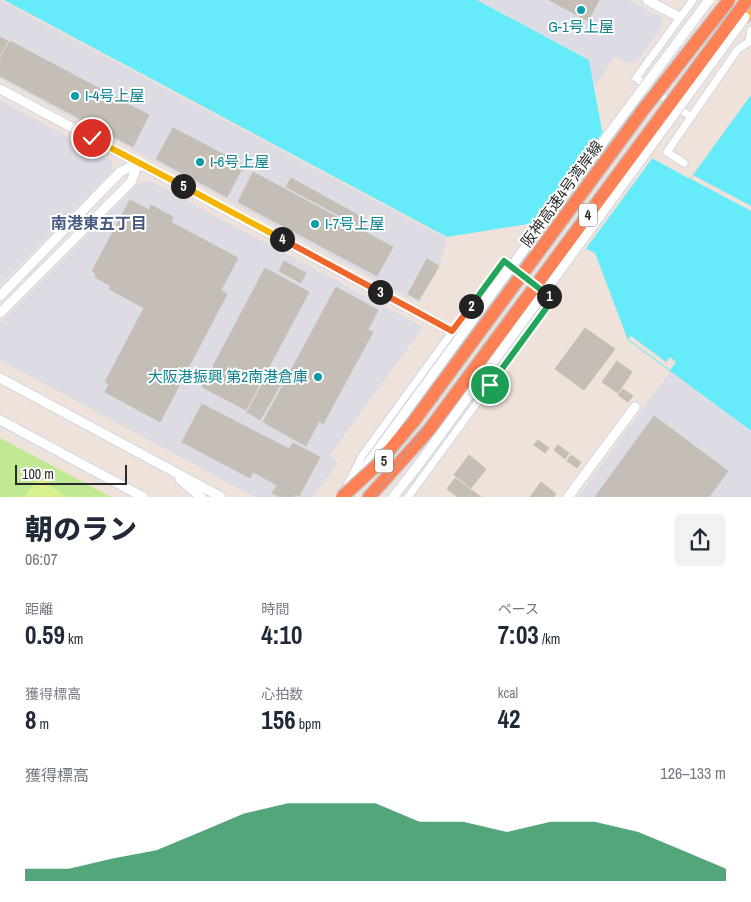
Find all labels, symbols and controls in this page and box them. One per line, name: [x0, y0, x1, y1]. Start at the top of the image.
marker: G-1号上屋: [575, 4, 587, 16]
place label: G-1号上屋: [548, 16, 614, 37]
place label: I-4号上屋: [85, 85, 144, 106]
marker: I-4号上屋: [69, 90, 81, 102]
pin: [71, 117, 113, 159]
icon: check: [78, 124, 106, 152]
street label: 阪神高速4号湾岸線: [517, 137, 607, 251]
place label: I-6号上屋: [210, 151, 269, 172]
marker: I-6号上屋: [194, 156, 206, 168]
pin: 5: [170, 174, 196, 198]
text: 5: [180, 177, 187, 195]
road number: 4: [579, 204, 597, 226]
district label: 南港東五丁目: [51, 212, 147, 234]
place label: I-7号上屋: [325, 213, 384, 234]
marker: I-7号上屋: [309, 218, 321, 230]
pin: 4: [270, 226, 294, 252]
text: 4: [279, 230, 286, 248]
pin: 3: [368, 280, 392, 304]
text: 3: [377, 283, 384, 301]
pin: 1: [536, 284, 562, 308]
text: 1: [546, 287, 553, 305]
pin: 2: [458, 294, 484, 318]
text: 2: [468, 297, 475, 315]
pin: [469, 364, 511, 406]
place label: 大阪港振興 第2南港倉庫: [148, 366, 308, 387]
marker: 大阪港振興 第2南港倉庫: [312, 371, 324, 383]
icon: arrive: [476, 371, 504, 399]
road number: 5: [375, 450, 393, 472]
scale bar: [15, 462, 128, 485]
text: 100 m: [22, 465, 54, 483]
text: 朝のラン: [25, 510, 137, 548]
button: share: [674, 514, 726, 566]
text: 06:07: [25, 548, 58, 570]
text: 距離: [25, 600, 53, 618]
text: 時間: [261, 600, 289, 618]
text: ペース: [498, 600, 539, 618]
text: 0.59: [25, 618, 65, 652]
text: 4:10: [261, 618, 302, 652]
text: 7:03: [498, 618, 539, 652]
text: km: [65, 630, 83, 648]
text: /km: [539, 630, 560, 648]
text: kcal: [498, 684, 518, 702]
text: 獲得標高: [25, 685, 81, 703]
text: 心拍数: [261, 685, 303, 703]
text: 42: [498, 702, 520, 736]
text: 8: [25, 703, 36, 737]
text: 156: [261, 703, 296, 737]
text: m: [36, 715, 49, 733]
text: bpm: [296, 715, 321, 733]
text: 126–133 m: [660, 762, 726, 784]
text: 獲得標高: [25, 764, 89, 786]

